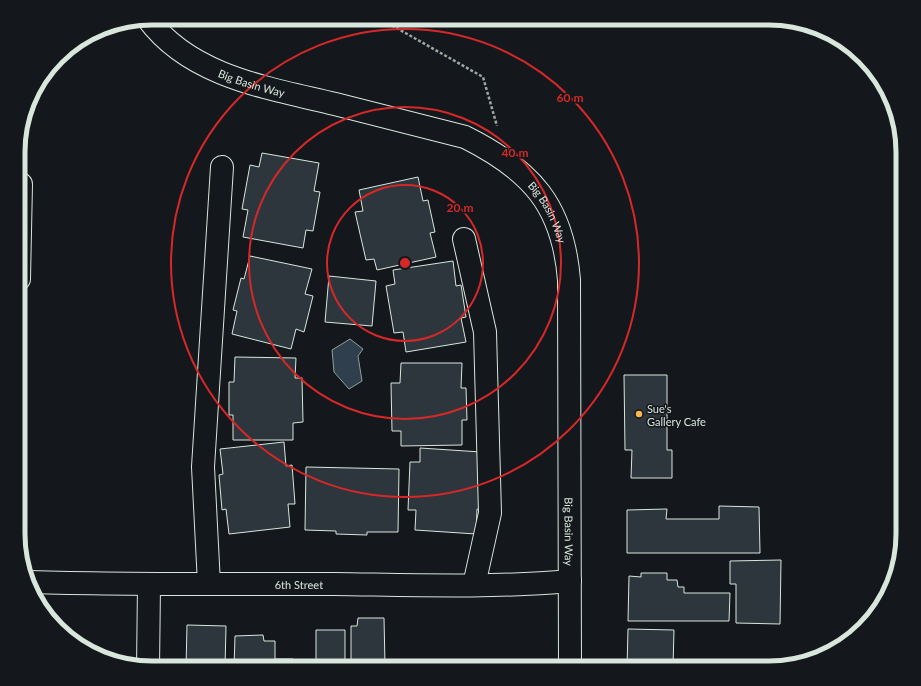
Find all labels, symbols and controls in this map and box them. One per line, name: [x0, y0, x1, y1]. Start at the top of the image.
street label: Big Basin Way: [217, 66, 287, 99]
text: 60 m: [557, 90, 583, 105]
text: 40 m: [502, 145, 528, 160]
street label: Big Basin Way: [526, 178, 569, 244]
text: 20 m: [447, 200, 473, 215]
centre of rings: [398, 256, 412, 270]
place label: Sue's Gallery Cafe: [647, 402, 706, 428]
marker: Sue's Gallery Cafe: [634, 409, 644, 419]
street label: Big Basin Way: [563, 497, 576, 566]
street label: 6th Street: [275, 578, 323, 591]

